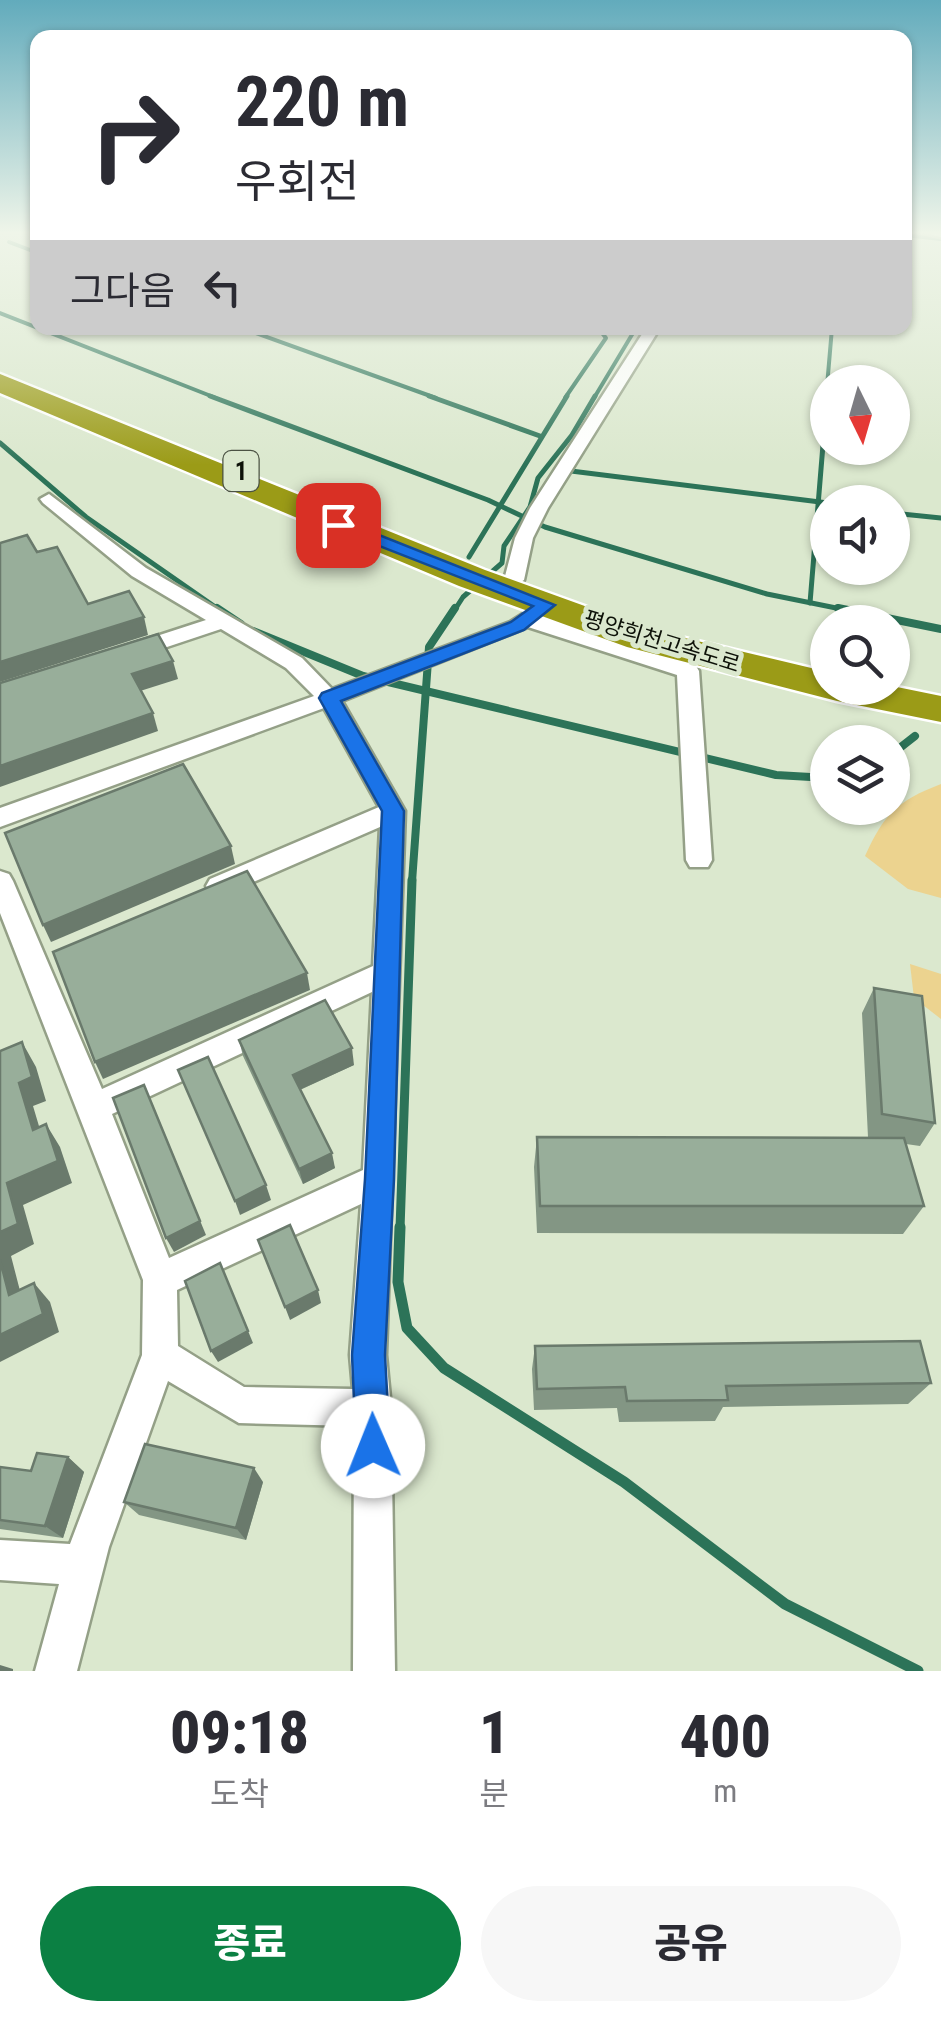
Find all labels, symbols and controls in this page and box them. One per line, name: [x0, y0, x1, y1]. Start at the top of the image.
text: 220 m: [235, 61, 409, 143]
icon: right: [70, 70, 200, 200]
text: 우회전: [235, 155, 359, 208]
icon: left: [195, 260, 250, 315]
text: 그다음: [70, 269, 175, 313]
north arrow: [810, 365, 910, 465]
map controls: [810, 365, 910, 825]
road number: 1: [224, 451, 258, 491]
pin: [296, 483, 381, 568]
button: sound: [810, 485, 910, 585]
icon: arrive: [311, 498, 366, 553]
button: search: [810, 605, 910, 705]
street label: 평양희천고속도로: [581, 606, 743, 677]
button: layers: [810, 725, 910, 825]
position arrow: [321, 1394, 425, 1498]
text: 09:18: [170, 1697, 309, 1768]
text: 1: [479, 1697, 509, 1768]
text: 400: [679, 1701, 771, 1772]
text: m: [713, 1772, 737, 1810]
text: 도착: [210, 1775, 269, 1813]
text: 분: [479, 1775, 509, 1813]
button: 종료: [40, 1886, 461, 2001]
button: 공유: [481, 1886, 901, 2001]

